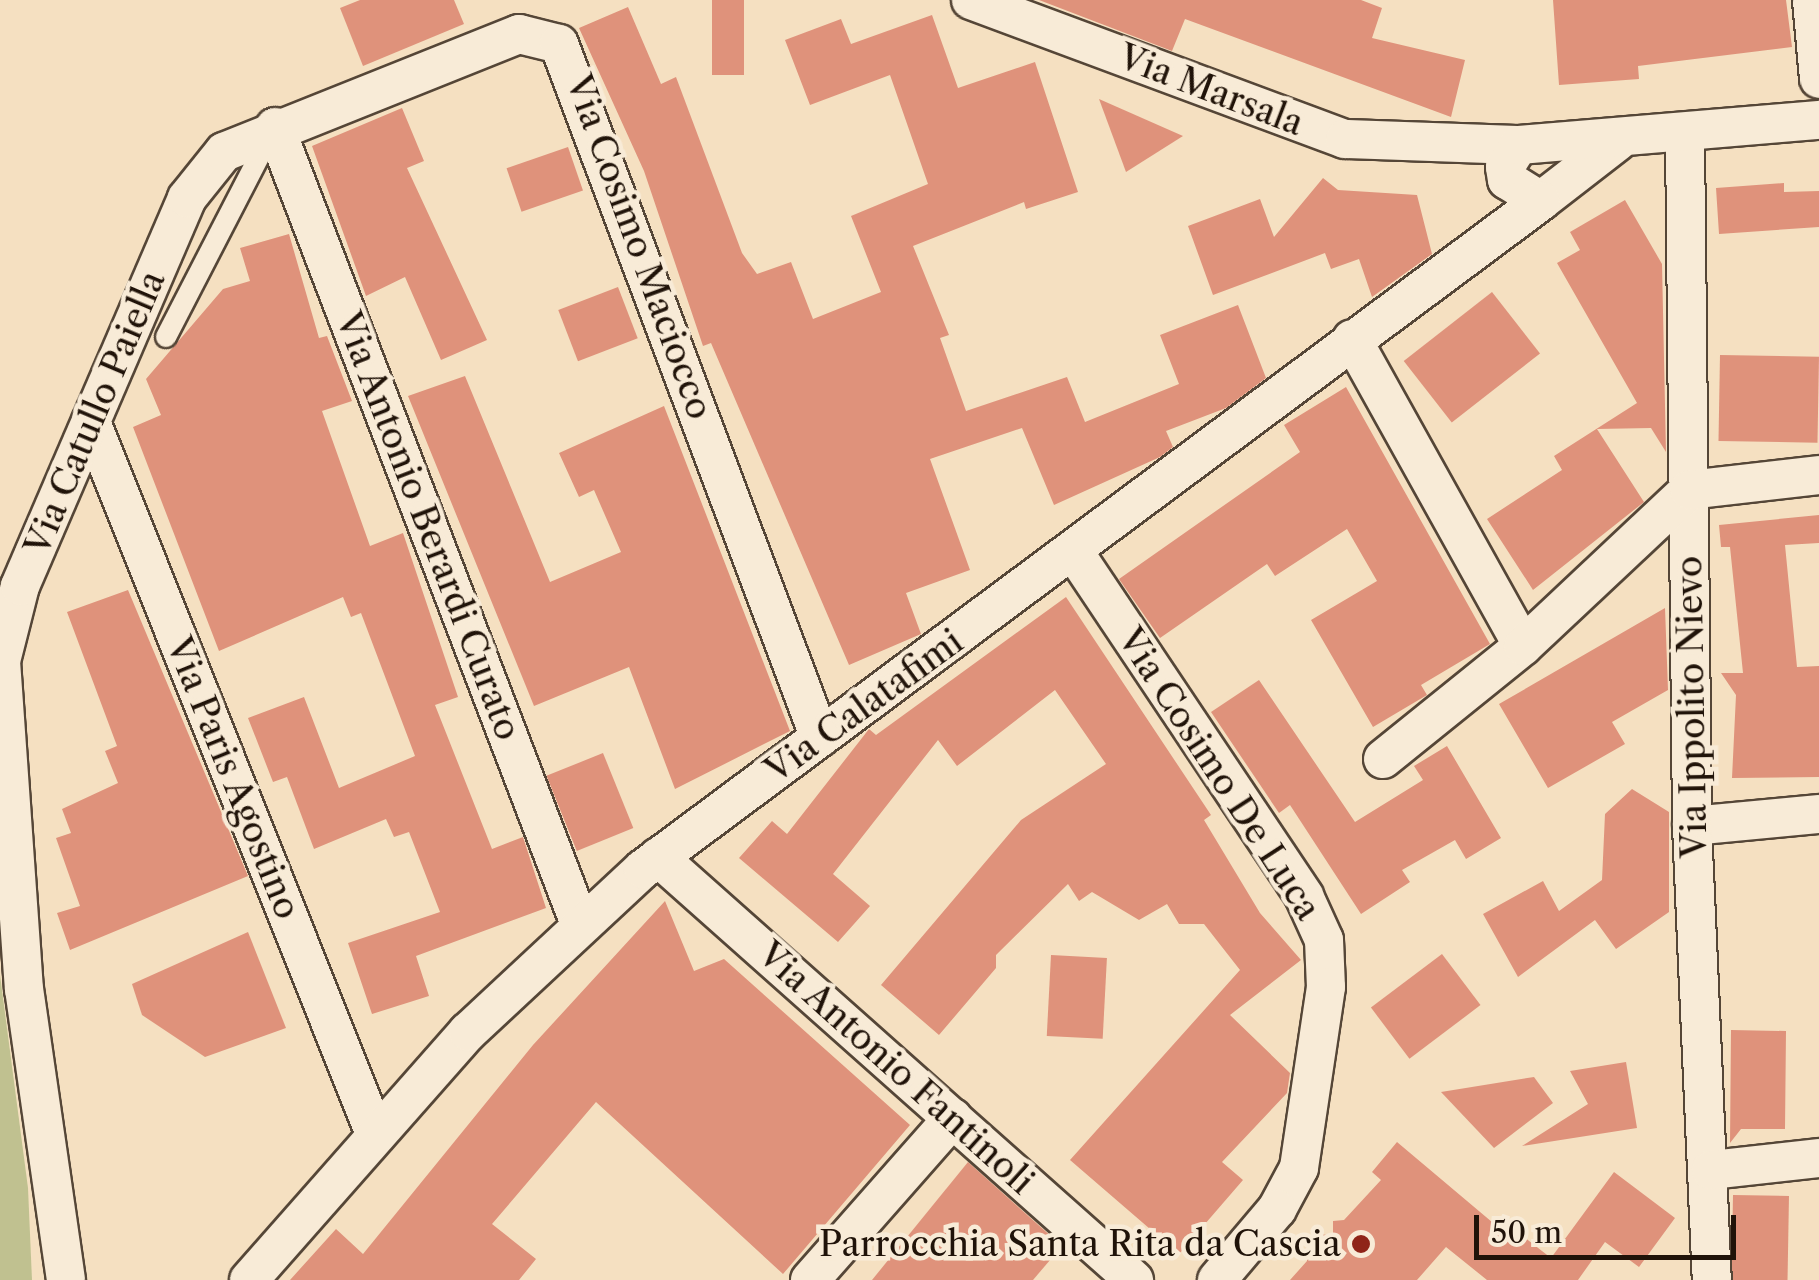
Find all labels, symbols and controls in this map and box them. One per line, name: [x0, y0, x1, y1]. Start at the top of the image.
street label: Via Marsala: [1113, 36, 1309, 144]
street label: Via Cosimo Maciocco: [557, 69, 721, 425]
street label: Via Catullo Paiella: [16, 264, 174, 562]
street label: Via Antonio Berardi Curato: [327, 305, 529, 747]
street label: Via Ippolito Nievo: [1668, 555, 1716, 859]
street label: Via Calatafimi: [757, 620, 971, 792]
street label: Via Cosimo De Luca: [1109, 620, 1329, 928]
street label: Via Paris Agostino: [157, 630, 309, 926]
street label: Via Antonio Fantinoli: [749, 933, 1043, 1203]
scale bar: [1479, 1195, 1742, 1257]
text: 50 m: [1491, 1214, 1562, 1251]
place label: Parrocchia Santa Rita da Cascia: [817, 1223, 1341, 1265]
marker: Parrocchia Santa Rita da Cascia: [1350, 1233, 1372, 1255]

